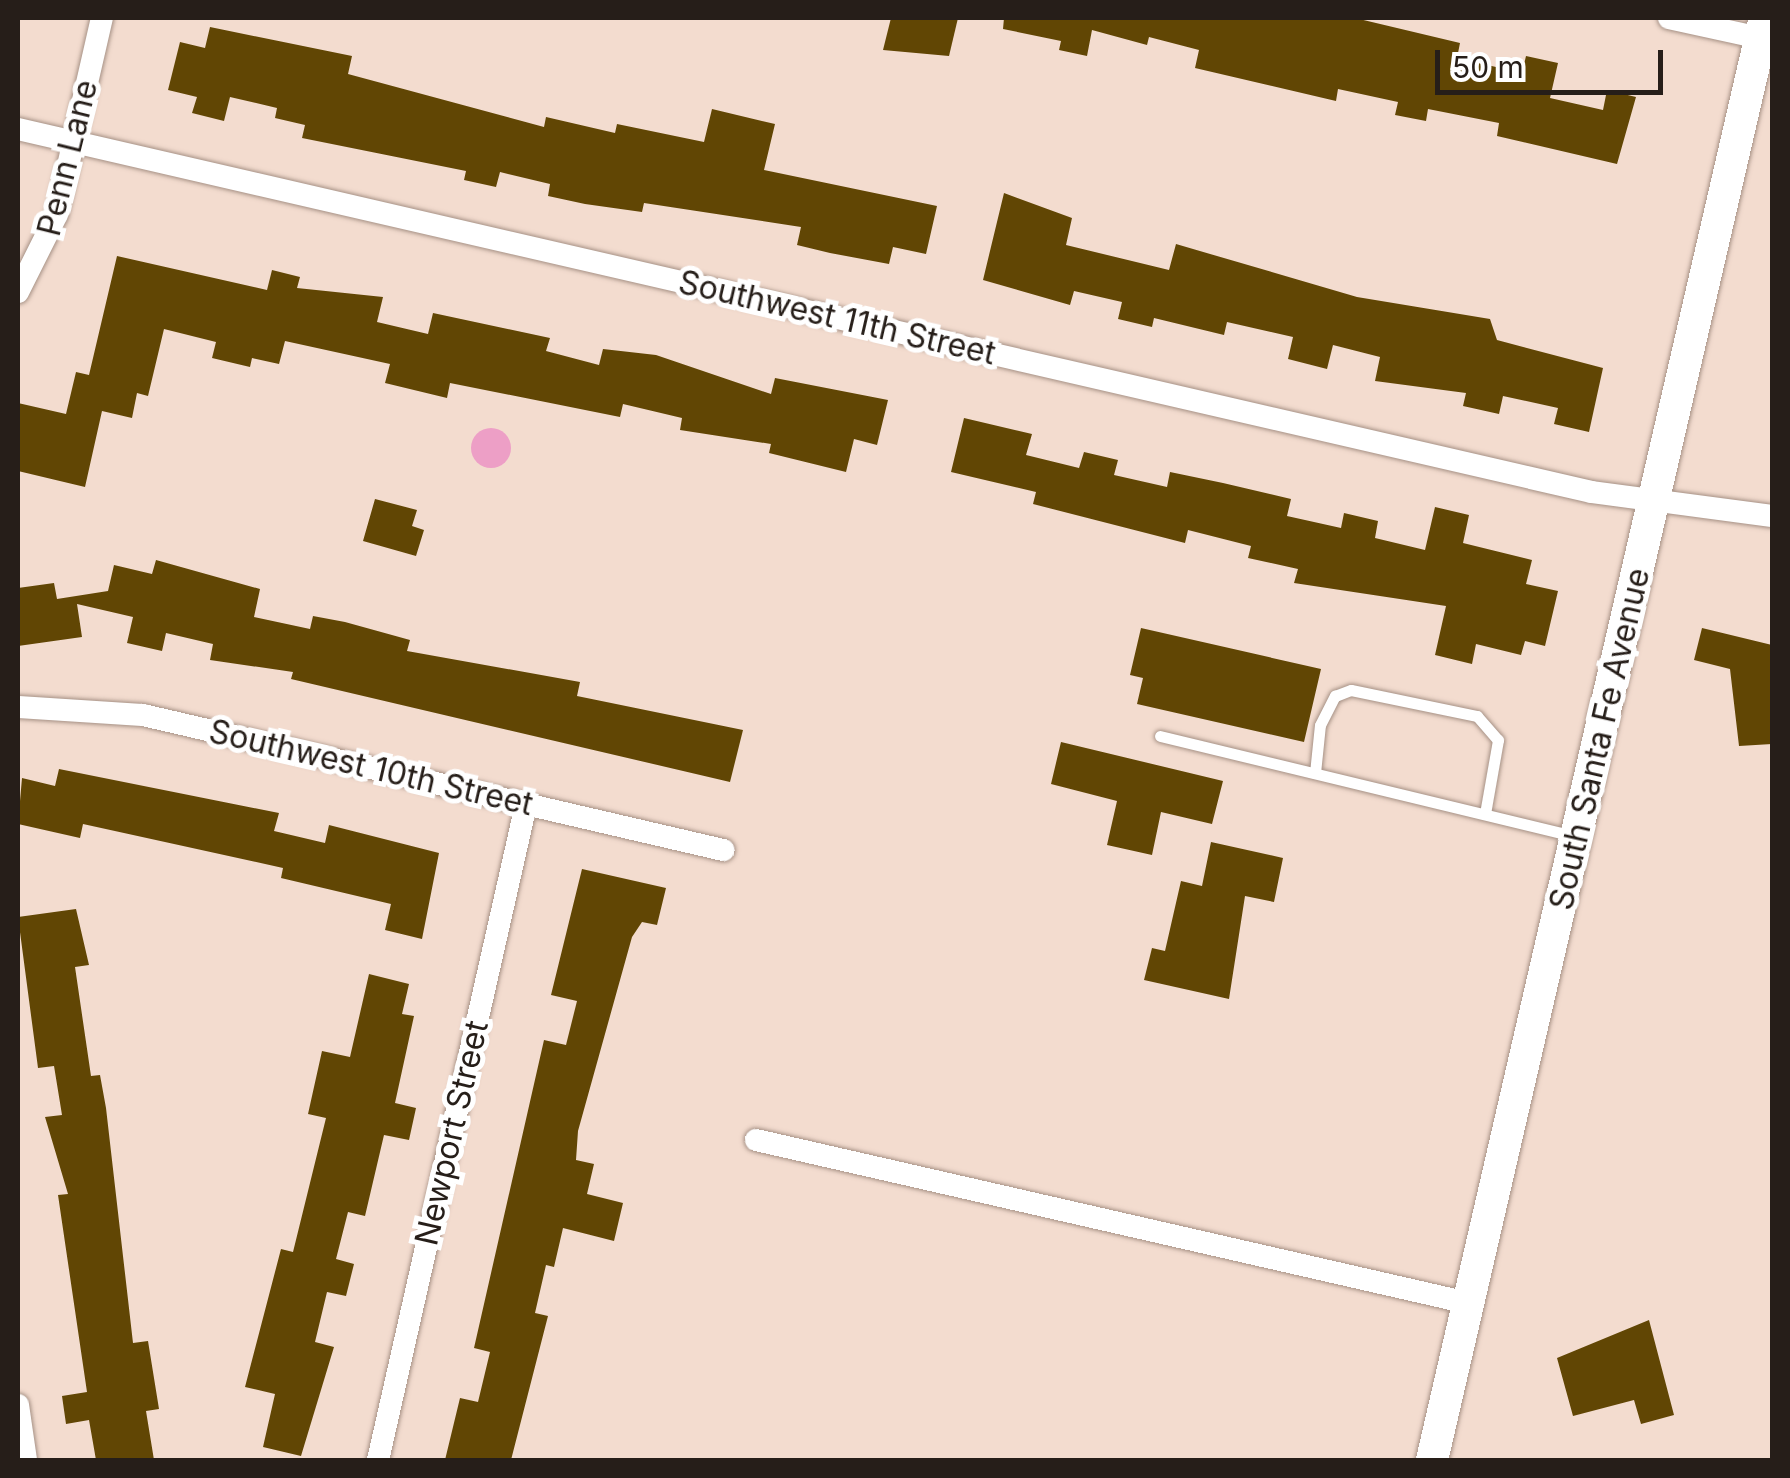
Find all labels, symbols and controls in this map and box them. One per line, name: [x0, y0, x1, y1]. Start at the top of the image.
scale bar: [1440, 30, 1668, 92]
text: 50 m: [1452, 49, 1524, 85]
street label: Penn Lane: [30, 76, 106, 240]
street label: Southwest 11th Street: [675, 263, 999, 373]
street label: South Santa Fe Avenue: [1542, 564, 1658, 914]
street label: Southwest 10th Street: [205, 712, 537, 824]
street label: Newport Street: [407, 1017, 497, 1249]

